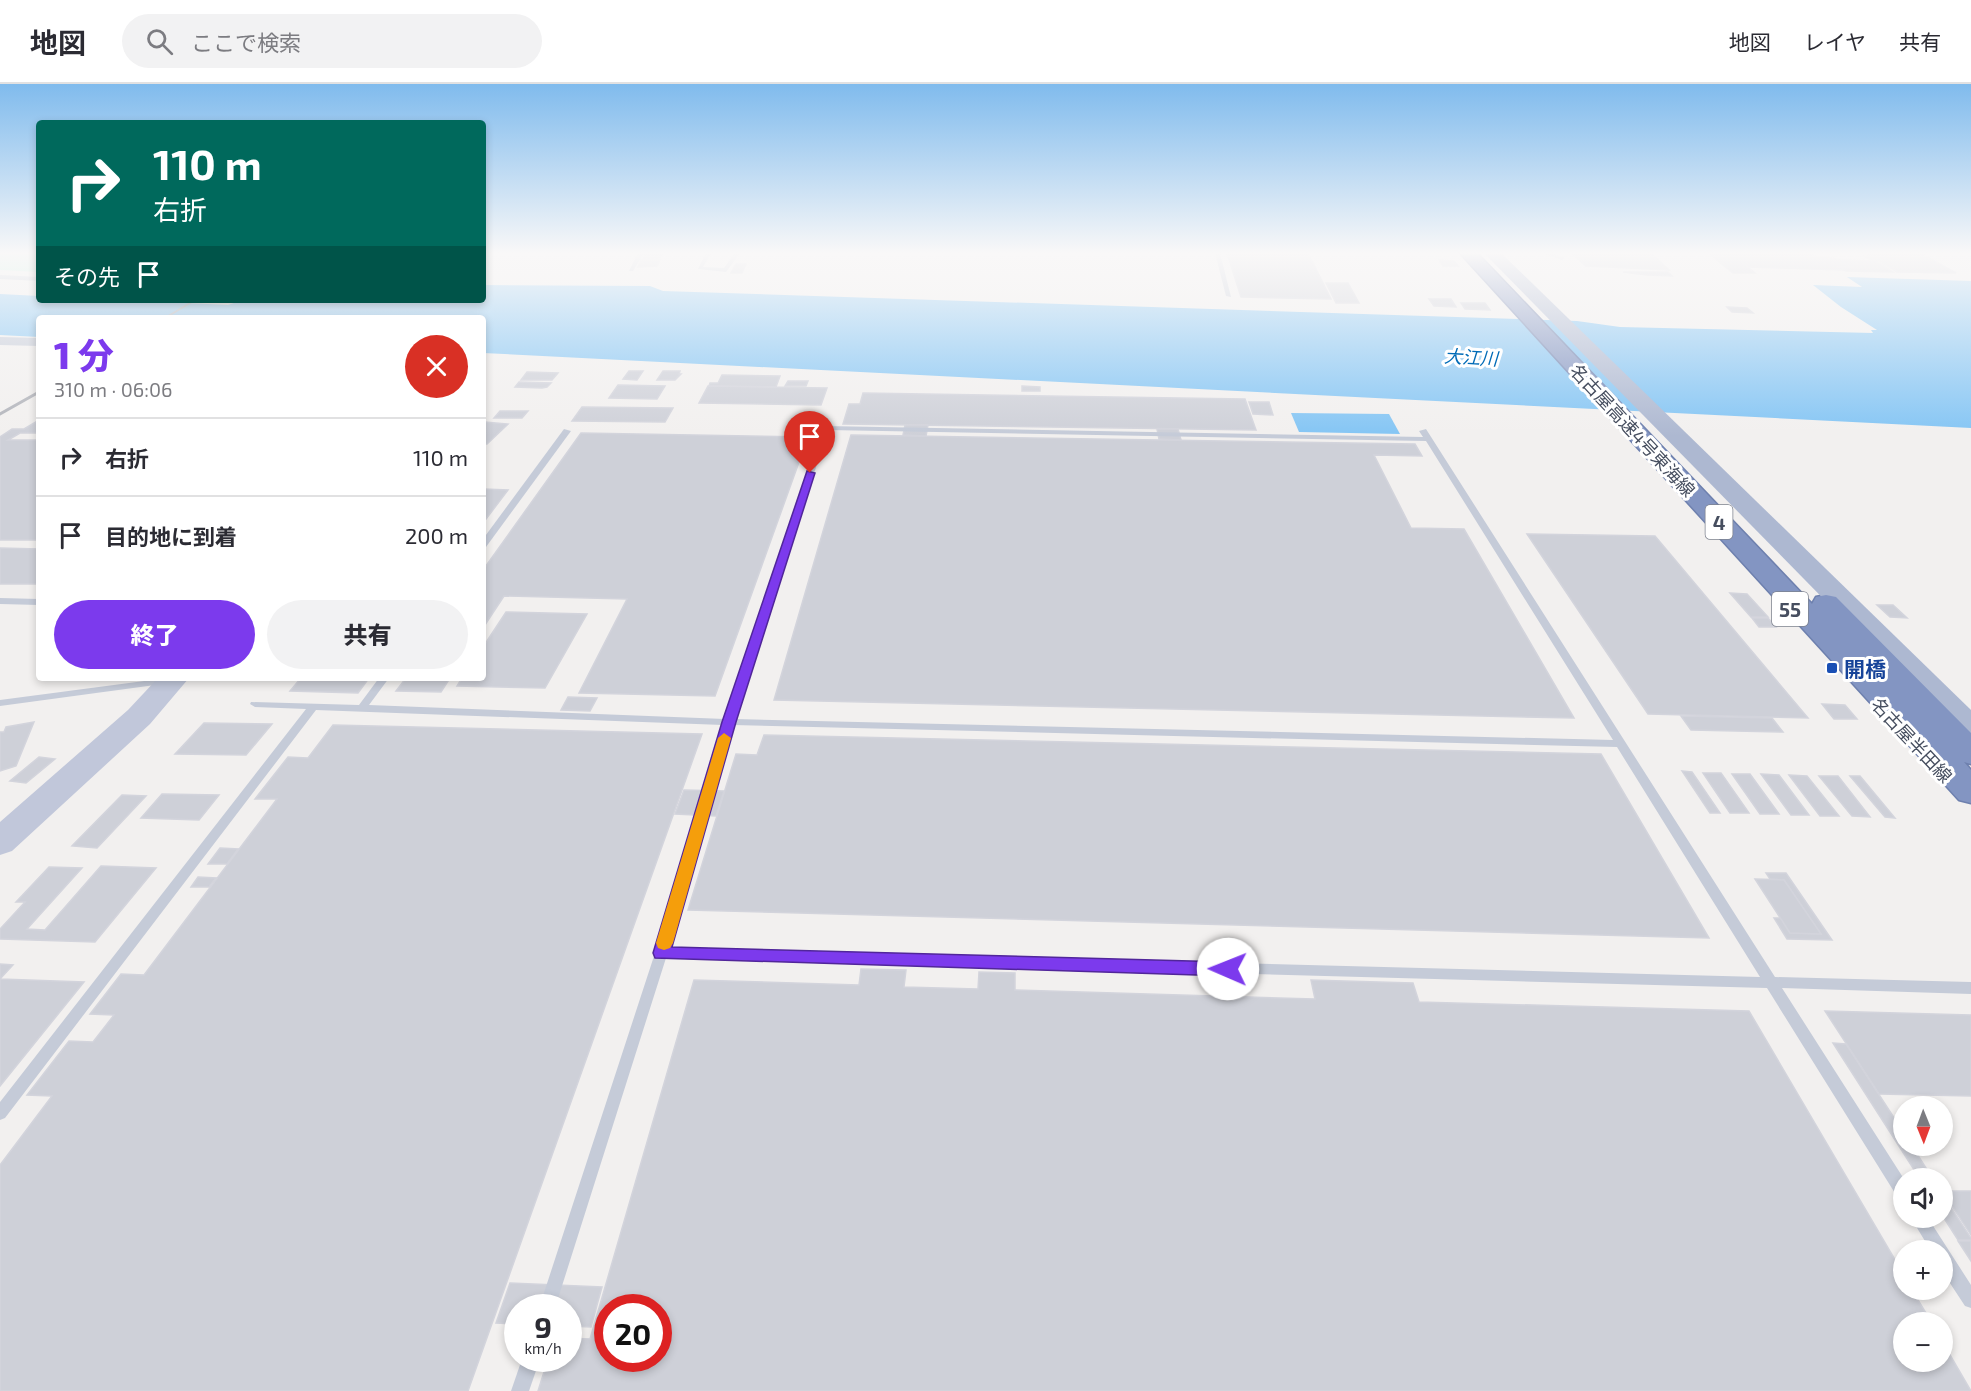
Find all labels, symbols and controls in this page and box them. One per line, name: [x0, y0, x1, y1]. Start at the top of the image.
search box: [122, 14, 542, 68]
text: 地図: [30, 25, 86, 59]
icon: search: [143, 25, 176, 58]
text: ここで検索: [191, 29, 301, 55]
text: 地図: [1729, 29, 1771, 54]
text: レイヤ: [1804, 29, 1866, 54]
text: 共有: [1899, 29, 1941, 54]
text: 110 m: [153, 138, 262, 188]
icon: right: [54, 144, 132, 222]
text: 右折: [153, 193, 207, 225]
icon: arrive: [132, 258, 165, 291]
text: その先: [54, 263, 120, 289]
text: 1 分: [54, 333, 114, 376]
button: close: [405, 335, 468, 398]
water label: 大江川: [1443, 345, 1501, 370]
street label: 名古屋高速4号東海線: [1566, 359, 1700, 501]
text: 310 m · 06:06: [54, 377, 172, 401]
pin: [784, 411, 835, 473]
icon: arrive: [793, 420, 826, 453]
icon: right: [54, 441, 87, 474]
text: 110 m: [413, 444, 468, 470]
text: 右折: [105, 445, 149, 471]
road number: 4: [1706, 505, 1732, 539]
icon: arrive: [54, 519, 87, 552]
text: 200 m: [405, 522, 468, 548]
text: 目的地に到着: [105, 523, 237, 549]
road number: 55: [1772, 592, 1808, 626]
button: 終了: [54, 600, 255, 669]
button: 共有: [267, 600, 468, 669]
place label: 開橋: [1844, 656, 1886, 681]
marker: 開橋: [1825, 661, 1839, 675]
street label: 名古屋半田線: [1867, 693, 1957, 787]
position arrow: [1196, 937, 1260, 1001]
north arrow: [1893, 1096, 1953, 1156]
map controls: [1893, 1096, 1953, 1372]
button: sound: [1893, 1168, 1953, 1228]
button: +: [1893, 1240, 1953, 1300]
speed limit sign: 20: [594, 1294, 672, 1372]
text: 9: [534, 1308, 552, 1344]
button: −: [1893, 1312, 1953, 1372]
text: km/h: [524, 1339, 562, 1357]

